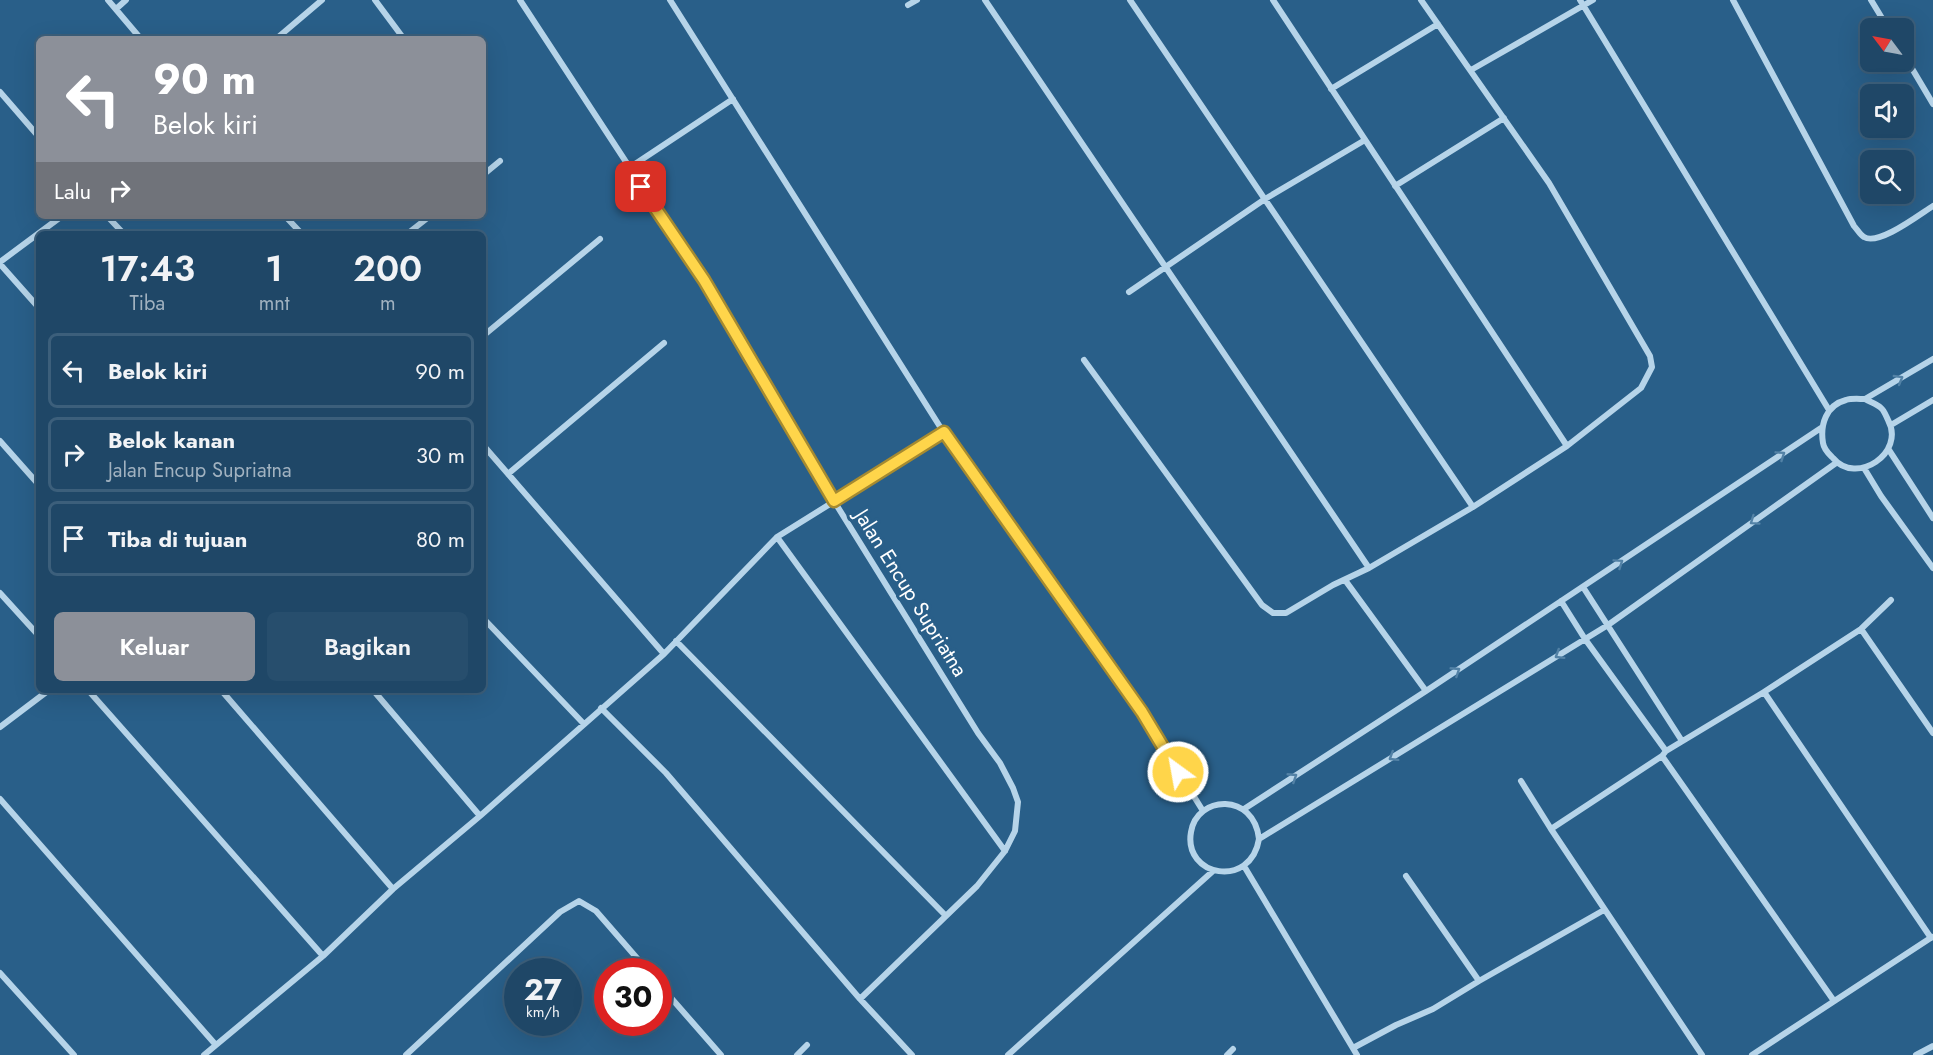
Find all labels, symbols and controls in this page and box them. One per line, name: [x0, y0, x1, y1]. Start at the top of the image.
north arrow: [1860, 18, 1914, 72]
map controls: [1860, 18, 1914, 204]
text: 90 m: [153, 49, 256, 110]
icon: left: [54, 60, 132, 138]
button: sound: [1860, 84, 1914, 138]
text: Belok kiri: [153, 105, 258, 144]
button: search: [1860, 150, 1914, 204]
pin: [615, 161, 666, 212]
icon: arrive: [624, 170, 657, 203]
icon: right: [103, 174, 136, 207]
text: Lalu: [54, 175, 91, 207]
text: 17:43: [100, 242, 195, 294]
text: 1: [265, 242, 283, 294]
text: 200: [353, 242, 422, 294]
text: Tiba: [130, 289, 165, 318]
text: mnt: [259, 289, 290, 318]
text: m: [380, 289, 396, 318]
icon: left: [57, 354, 90, 387]
text: Belok kiri: [108, 355, 207, 387]
text: 90 m: [415, 355, 465, 387]
one-way arrow: [1893, 375, 1903, 386]
text: Belok kanan: [108, 424, 235, 456]
icon: right: [57, 438, 90, 471]
text: 30 m: [416, 439, 465, 471]
one-way arrow: [1774, 451, 1785, 462]
text: Jalan Encup Supriatna: [108, 456, 292, 485]
street label: Jalan Encup Supriatna: [846, 501, 975, 683]
one-way arrow: [1750, 514, 1761, 525]
icon: arrive: [57, 522, 90, 555]
text: Tiba di tujuan: [108, 523, 247, 555]
text: 80 m: [416, 523, 465, 555]
one-way arrow: [1612, 559, 1623, 570]
button: Keluar: [54, 612, 255, 681]
button: Bagikan: [267, 612, 468, 681]
one-way arrow: [1555, 647, 1565, 659]
one-way arrow: [1450, 667, 1461, 678]
position arrow: [1146, 740, 1210, 804]
one-way arrow: [1389, 749, 1399, 761]
one-way arrow: [1286, 773, 1297, 784]
speed limit sign: 30: [594, 958, 672, 1036]
text: 27: [524, 968, 562, 1011]
text: km/h: [526, 1001, 560, 1023]

